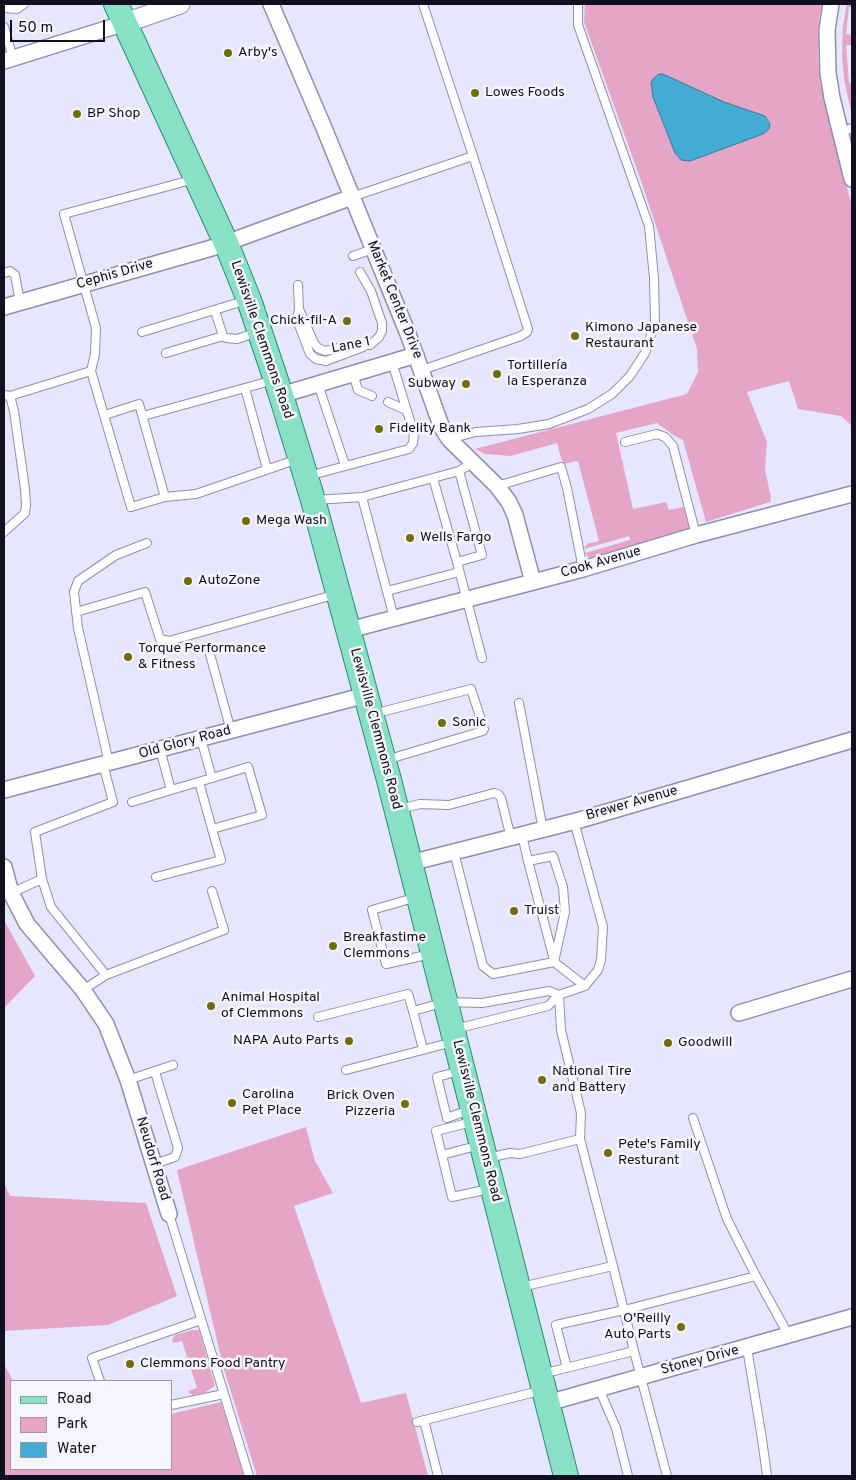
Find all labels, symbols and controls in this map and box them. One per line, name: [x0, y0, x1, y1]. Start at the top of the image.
scale bar: [12, 10, 108, 42]
text: 50 m: [18, 19, 53, 38]
place label: Arby's: [238, 45, 278, 61]
marker: Arby's: [222, 47, 234, 59]
place label: Lowes Foods: [485, 85, 565, 101]
marker: Lowes Foods: [469, 87, 481, 99]
place label: BP Shop: [87, 106, 140, 122]
marker: BP Shop: [71, 108, 83, 120]
street label: Market Center Drive: [363, 238, 425, 362]
street label: Cephis Drive: [75, 256, 155, 294]
street label: Lewisville Clemmons Road: [226, 259, 296, 421]
place label: Chick-fil-A: [270, 313, 337, 329]
marker: Chick-fil-A: [341, 315, 353, 327]
place label: Kimono Japanese Restaurant: [585, 320, 697, 352]
marker: Kimono Japanese Restaurant: [569, 330, 581, 342]
street label: Lane 1: [330, 334, 372, 358]
place label: Tortillería la Esperanza: [507, 358, 587, 391]
marker: Tortillería la Esperanza: [491, 368, 503, 380]
place label: Subway: [407, 376, 456, 392]
marker: Subway: [460, 378, 472, 390]
place label: Fidelity Bank: [389, 421, 471, 437]
marker: Fidelity Bank: [373, 423, 385, 435]
place label: Mega Wash: [256, 513, 327, 529]
marker: Mega Wash: [240, 515, 252, 527]
place label: Wells Fargo: [420, 530, 491, 546]
marker: Wells Fargo: [404, 532, 416, 544]
street label: Cook Avenue: [559, 544, 643, 582]
place label: AutoZone: [198, 573, 260, 589]
marker: AutoZone: [182, 575, 194, 587]
place label: Torque Performance & Fitness: [138, 641, 266, 674]
street label: Lewisville Clemmons Road: [345, 646, 405, 812]
marker: Torque Performance & Fitness: [122, 651, 134, 663]
place label: Sonic: [452, 715, 486, 731]
marker: Sonic: [436, 717, 448, 729]
street label: Old Glory Road: [137, 723, 233, 763]
street label: Brewer Avenue: [584, 783, 680, 825]
place label: Truist: [524, 903, 559, 919]
marker: Truist: [508, 905, 520, 917]
place label: Breakfastime Clemmons: [343, 930, 426, 962]
marker: Breakfastime Clemmons: [327, 940, 339, 952]
place label: Animal Hospital of Clemmons: [221, 990, 320, 1022]
marker: Animal Hospital of Clemmons: [205, 1000, 217, 1012]
place label: NAPA Auto Parts: [233, 1033, 339, 1049]
marker: NAPA Auto Parts: [343, 1035, 355, 1047]
place label: Goodwill: [678, 1035, 732, 1051]
marker: Goodwill: [662, 1037, 674, 1049]
street label: Lewisville Clemmons Road: [448, 1038, 504, 1204]
place label: National Tire and Battery: [552, 1064, 632, 1096]
marker: National Tire and Battery: [536, 1074, 548, 1086]
place label: Carolina Pet Place: [242, 1087, 302, 1120]
place label: Brick Oven Pizzeria: [326, 1088, 395, 1120]
marker: Carolina Pet Place: [226, 1097, 238, 1109]
marker: Brick Oven Pizzeria: [399, 1098, 411, 1110]
street label: Neudorf Road: [131, 1115, 173, 1203]
place label: Pete's Family Resturant: [618, 1137, 701, 1170]
marker: Pete's Family Resturant: [602, 1147, 614, 1159]
place label: O'Reilly Auto Parts: [604, 1311, 671, 1344]
marker: O'Reilly Auto Parts: [675, 1321, 687, 1333]
street label: Stoney Drive: [659, 1342, 741, 1380]
place label: Clemmons Food Pantry: [140, 1356, 285, 1372]
marker: Clemmons Food Pantry: [124, 1358, 136, 1370]
legend: [10, 1380, 172, 1470]
text: Road: [57, 1390, 92, 1409]
text: Park: [57, 1415, 88, 1434]
text: Water: [57, 1440, 96, 1459]

